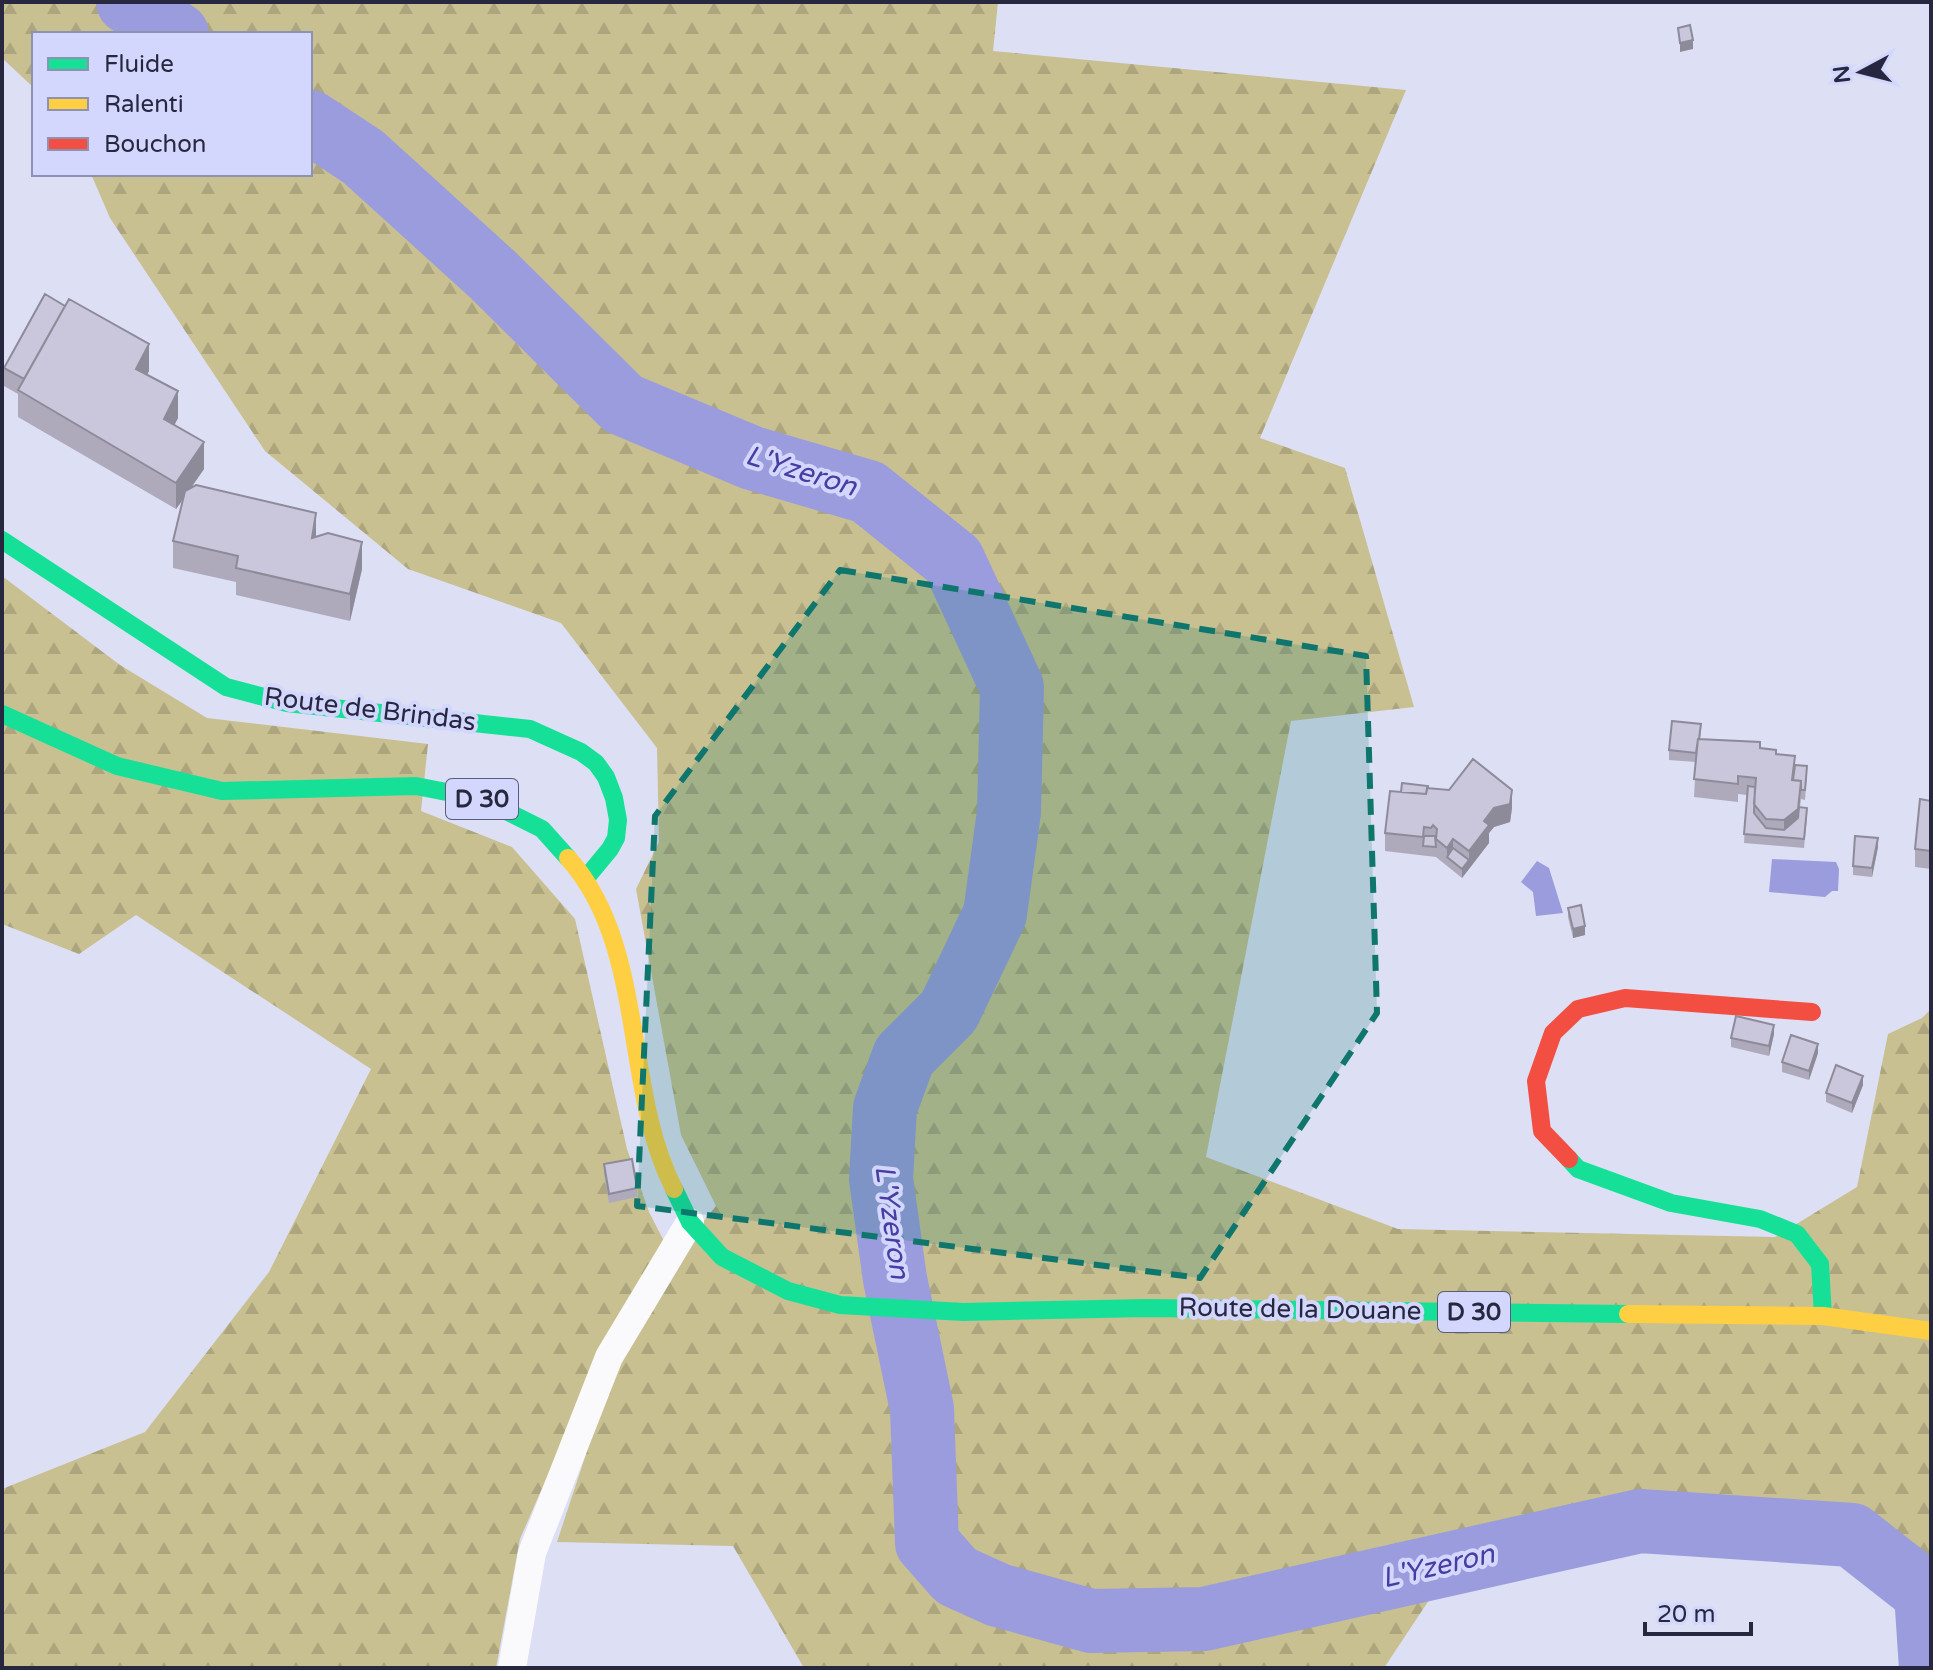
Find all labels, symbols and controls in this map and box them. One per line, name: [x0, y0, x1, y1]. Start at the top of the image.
legend: [32, 32, 312, 176]
north arrow: [1821, 32, 1901, 112]
text: Fluide: [104, 50, 174, 79]
text: N: [1828, 64, 1856, 85]
text: Ralenti: [104, 90, 184, 119]
text: Bouchon: [104, 130, 206, 159]
water label: L'Yzeron: [741, 438, 862, 504]
street label: Route de Brindas: [262, 681, 478, 737]
road number: D 30: [446, 779, 518, 819]
water label: L'Yzeron: [867, 1163, 917, 1282]
street label: Route de la Douane: [1178, 1291, 1422, 1327]
road number: D 30: [1438, 1292, 1510, 1332]
water label: L'Yzeron: [1378, 1536, 1498, 1595]
scale bar: [1645, 1586, 1751, 1636]
text: 20 m: [1657, 1600, 1715, 1629]

